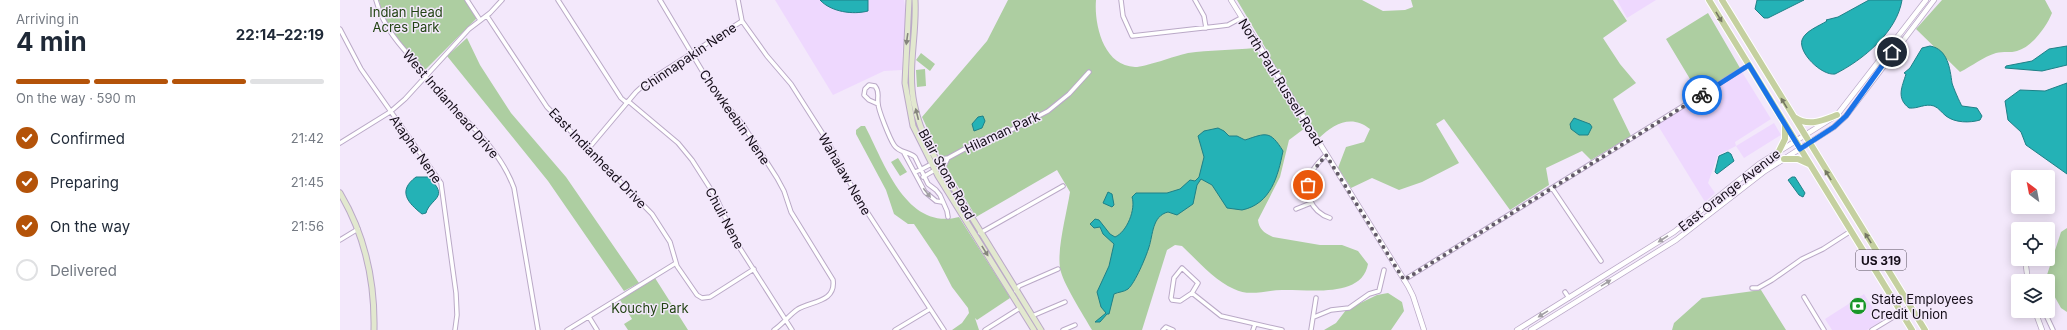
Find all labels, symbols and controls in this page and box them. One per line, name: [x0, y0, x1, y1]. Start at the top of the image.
park label: Indian Head Acres Park: [369, 4, 443, 35]
text: Arriving in: [16, 11, 79, 27]
one-way arrow: [1716, 11, 1723, 23]
street label: North Paul Russell Road: [1235, 15, 1327, 149]
street label: Chinnapakin Nene: [637, 19, 739, 95]
text: 22:14–22:19: [236, 25, 324, 44]
text: 4 min: [16, 26, 87, 57]
one-way arrow: [904, 33, 910, 45]
pin: [1875, 35, 1909, 69]
icon: home: [1881, 41, 1903, 63]
street label: West Indianhead Drive: [400, 47, 502, 161]
street label: Chowkeebin Nene: [696, 66, 774, 168]
courier: [1682, 75, 1722, 115]
icon: bike: [1691, 84, 1713, 106]
text: On the way · 590 m: [16, 90, 136, 106]
one-way arrow: [1781, 97, 1788, 109]
street label: East Indianhead Drive: [546, 104, 650, 212]
one-way arrow: [913, 108, 919, 121]
street label: Hilaman Park: [962, 108, 1042, 156]
street label: Atapha Nene: [387, 112, 445, 186]
street label: Blair Stone Road: [915, 126, 979, 222]
icon: check: [16, 127, 38, 149]
text: Confirmed: [50, 129, 125, 148]
text: 21:42: [291, 130, 324, 146]
street label: Wahalaw Nene: [815, 130, 875, 218]
street label: East Orange Avenue: [1675, 145, 1783, 235]
pin: [1291, 168, 1325, 202]
one-way arrow: [1825, 169, 1832, 180]
north arrow: [2011, 170, 2055, 214]
map controls: [2011, 170, 2055, 318]
icon: check: [16, 171, 38, 193]
text: Preparing: [50, 173, 119, 192]
text: 21:45: [291, 174, 324, 190]
icon: bag: [1297, 174, 1319, 196]
street label: Chuli Nene: [702, 184, 748, 252]
one-way arrow: [923, 188, 931, 198]
icon: check: [16, 215, 38, 237]
text: On the way: [50, 217, 130, 236]
text: 21:56: [291, 218, 324, 234]
button: locate: [2011, 222, 2055, 266]
one-way arrow: [1864, 232, 1871, 244]
one-way arrow: [1657, 236, 1669, 243]
one-way arrow: [981, 246, 989, 256]
road number: US 319: [1856, 250, 1906, 270]
text: Delivered: [50, 261, 117, 280]
button: layers: [2011, 274, 2055, 318]
one-way arrow: [1600, 280, 1612, 287]
place label: State Employees Credit Union: [1871, 291, 1973, 322]
bank icon: State Employees Credit Union: [1848, 296, 1868, 316]
park label: Kouchy Park: [611, 300, 689, 316]
one-way arrow: [1538, 310, 1548, 318]

